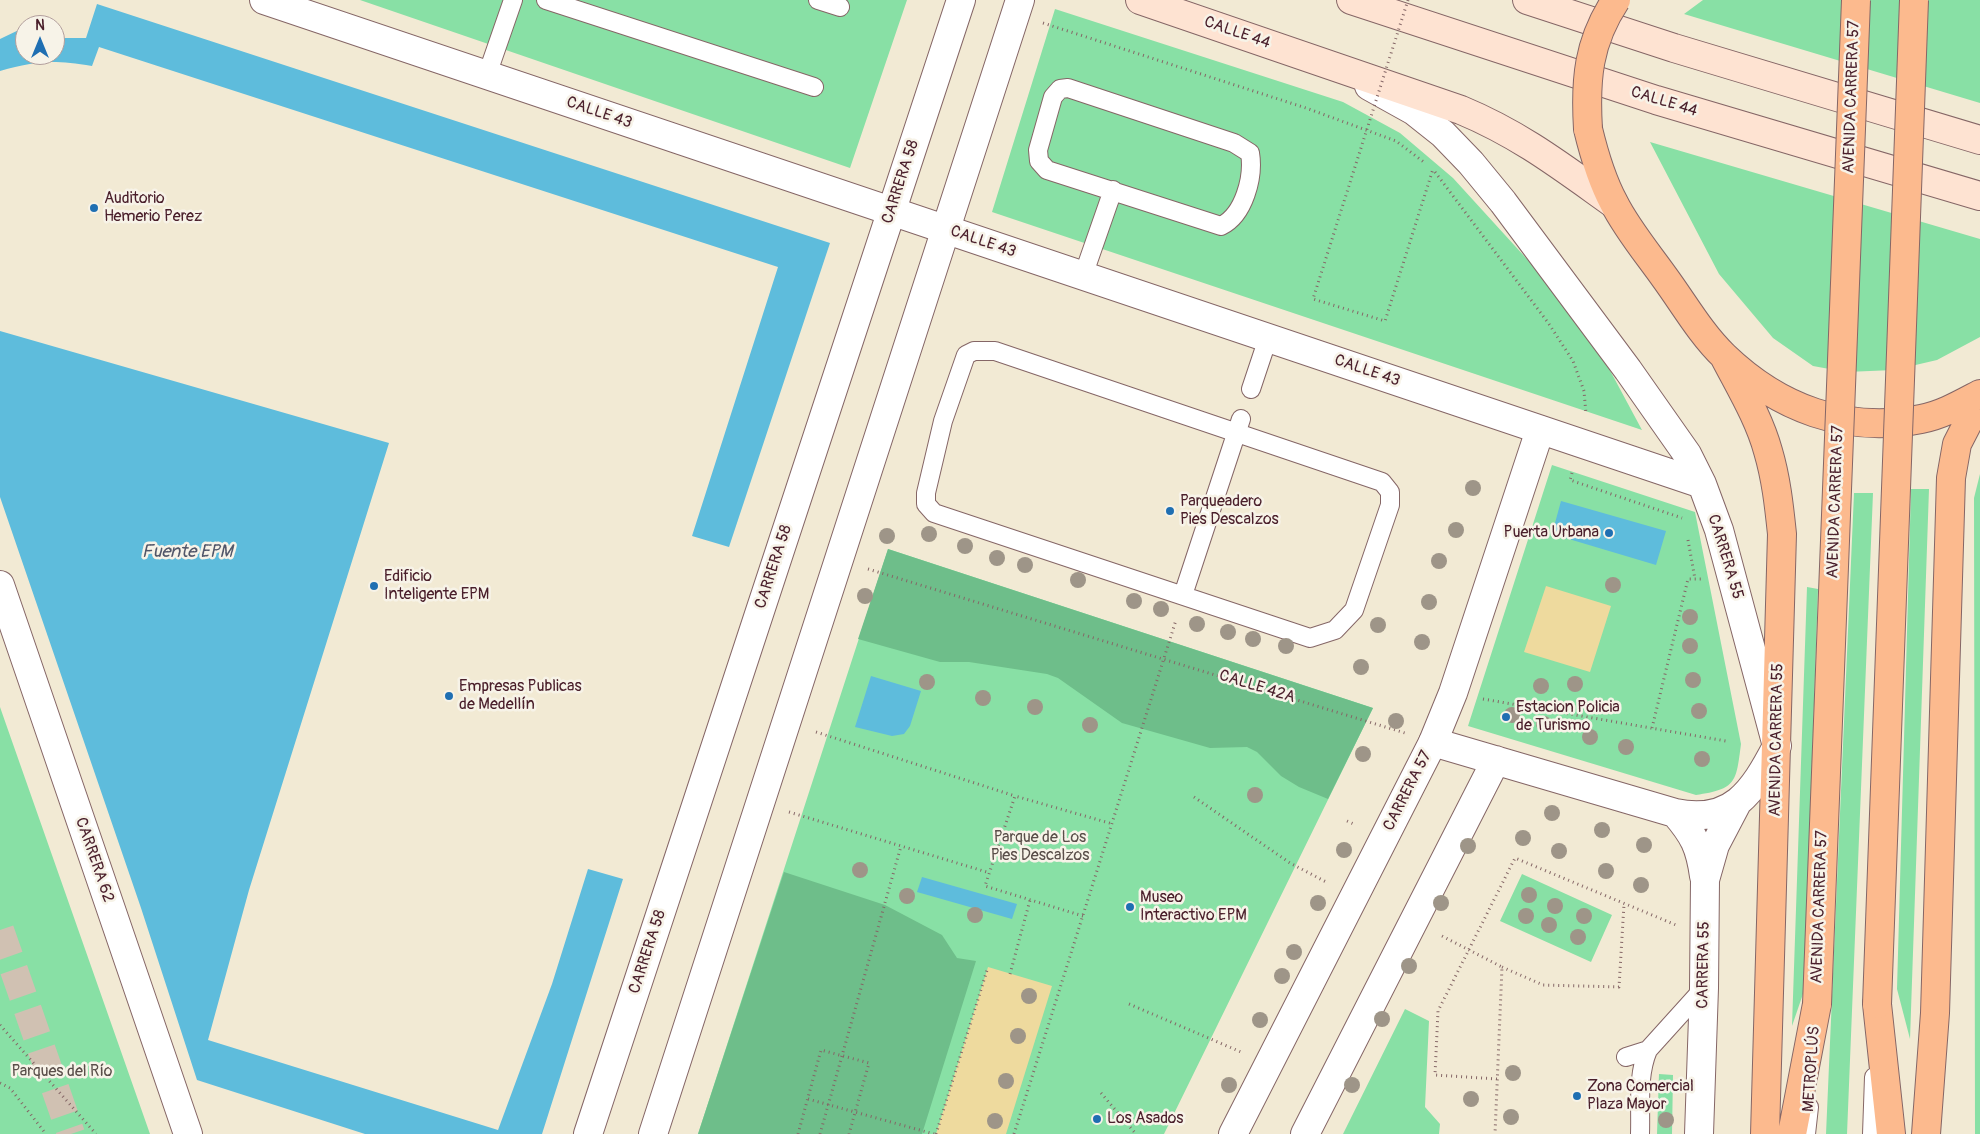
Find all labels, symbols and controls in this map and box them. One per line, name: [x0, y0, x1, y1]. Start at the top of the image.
street label: CALLE 44: [1201, 13, 1273, 53]
north arrow: [15, 15, 65, 65]
text: N: [35, 17, 45, 34]
street label: AVENIDA CARRERA 57: [1840, 20, 1864, 174]
street label: CALLE 44: [1628, 83, 1700, 121]
street label: CALLE 43: [564, 93, 634, 133]
street label: CARRERA 58: [878, 138, 924, 226]
place label: Auditorio Hemerio Perez: [104, 189, 202, 227]
marker: Auditorio Hemerio Perez: [88, 202, 100, 214]
street label: CALLE 43: [948, 222, 1018, 262]
street label: CALLE 43: [1332, 351, 1402, 391]
street label: AVENIDA CARRERA 57: [1824, 425, 1848, 579]
place label: Parqueadero Pies Descalzos: [1180, 492, 1279, 530]
marker: Parqueadero Pies Descalzos: [1164, 505, 1176, 517]
street label: CARRERA 55: [1703, 512, 1747, 602]
street label: CARRERA 58: [751, 523, 797, 611]
place label: Puerta Urbana: [1504, 523, 1599, 543]
marker: Puerta Urbana: [1603, 527, 1615, 539]
water label: Fuente EPM: [142, 541, 232, 563]
place label: Edificio Inteligente EPM: [384, 567, 489, 605]
marker: Edificio Inteligente EPM: [368, 580, 380, 592]
street label: AVENIDA CARRERA 55: [1766, 663, 1788, 817]
street label: CALLE 42A: [1217, 666, 1297, 708]
place label: Empresas Publicas de Medellín: [459, 677, 582, 715]
marker: Empresas Publicas de Medellín: [443, 690, 455, 702]
place label: Estacion Policia de Turismo: [1516, 698, 1620, 736]
marker: Estacion Policia de Turismo: [1500, 711, 1512, 723]
street label: CARRERA 57: [1380, 748, 1436, 834]
street label: CARRERA 62: [71, 815, 117, 905]
park label: Parque de Los Pies Descalzos: [991, 828, 1089, 866]
street label: AVENIDA CARRERA 57: [1808, 830, 1832, 984]
place label: Museo Interactivo EPM: [1140, 888, 1247, 926]
marker: Museo Interactivo EPM: [1124, 901, 1136, 913]
street label: CARRERA 58: [625, 908, 671, 996]
street label: CARRERA 55: [1694, 921, 1714, 1009]
street label: METROPLÚS: [1799, 1025, 1825, 1113]
park label: Parques del Río: [12, 1062, 112, 1082]
place label: Zona Comercial Plaza Mayor: [1587, 1077, 1694, 1115]
marker: Zona Comercial Plaza Mayor: [1571, 1090, 1583, 1102]
place label: Los Asados: [1107, 1109, 1183, 1129]
marker: Los Asados: [1091, 1113, 1103, 1125]

